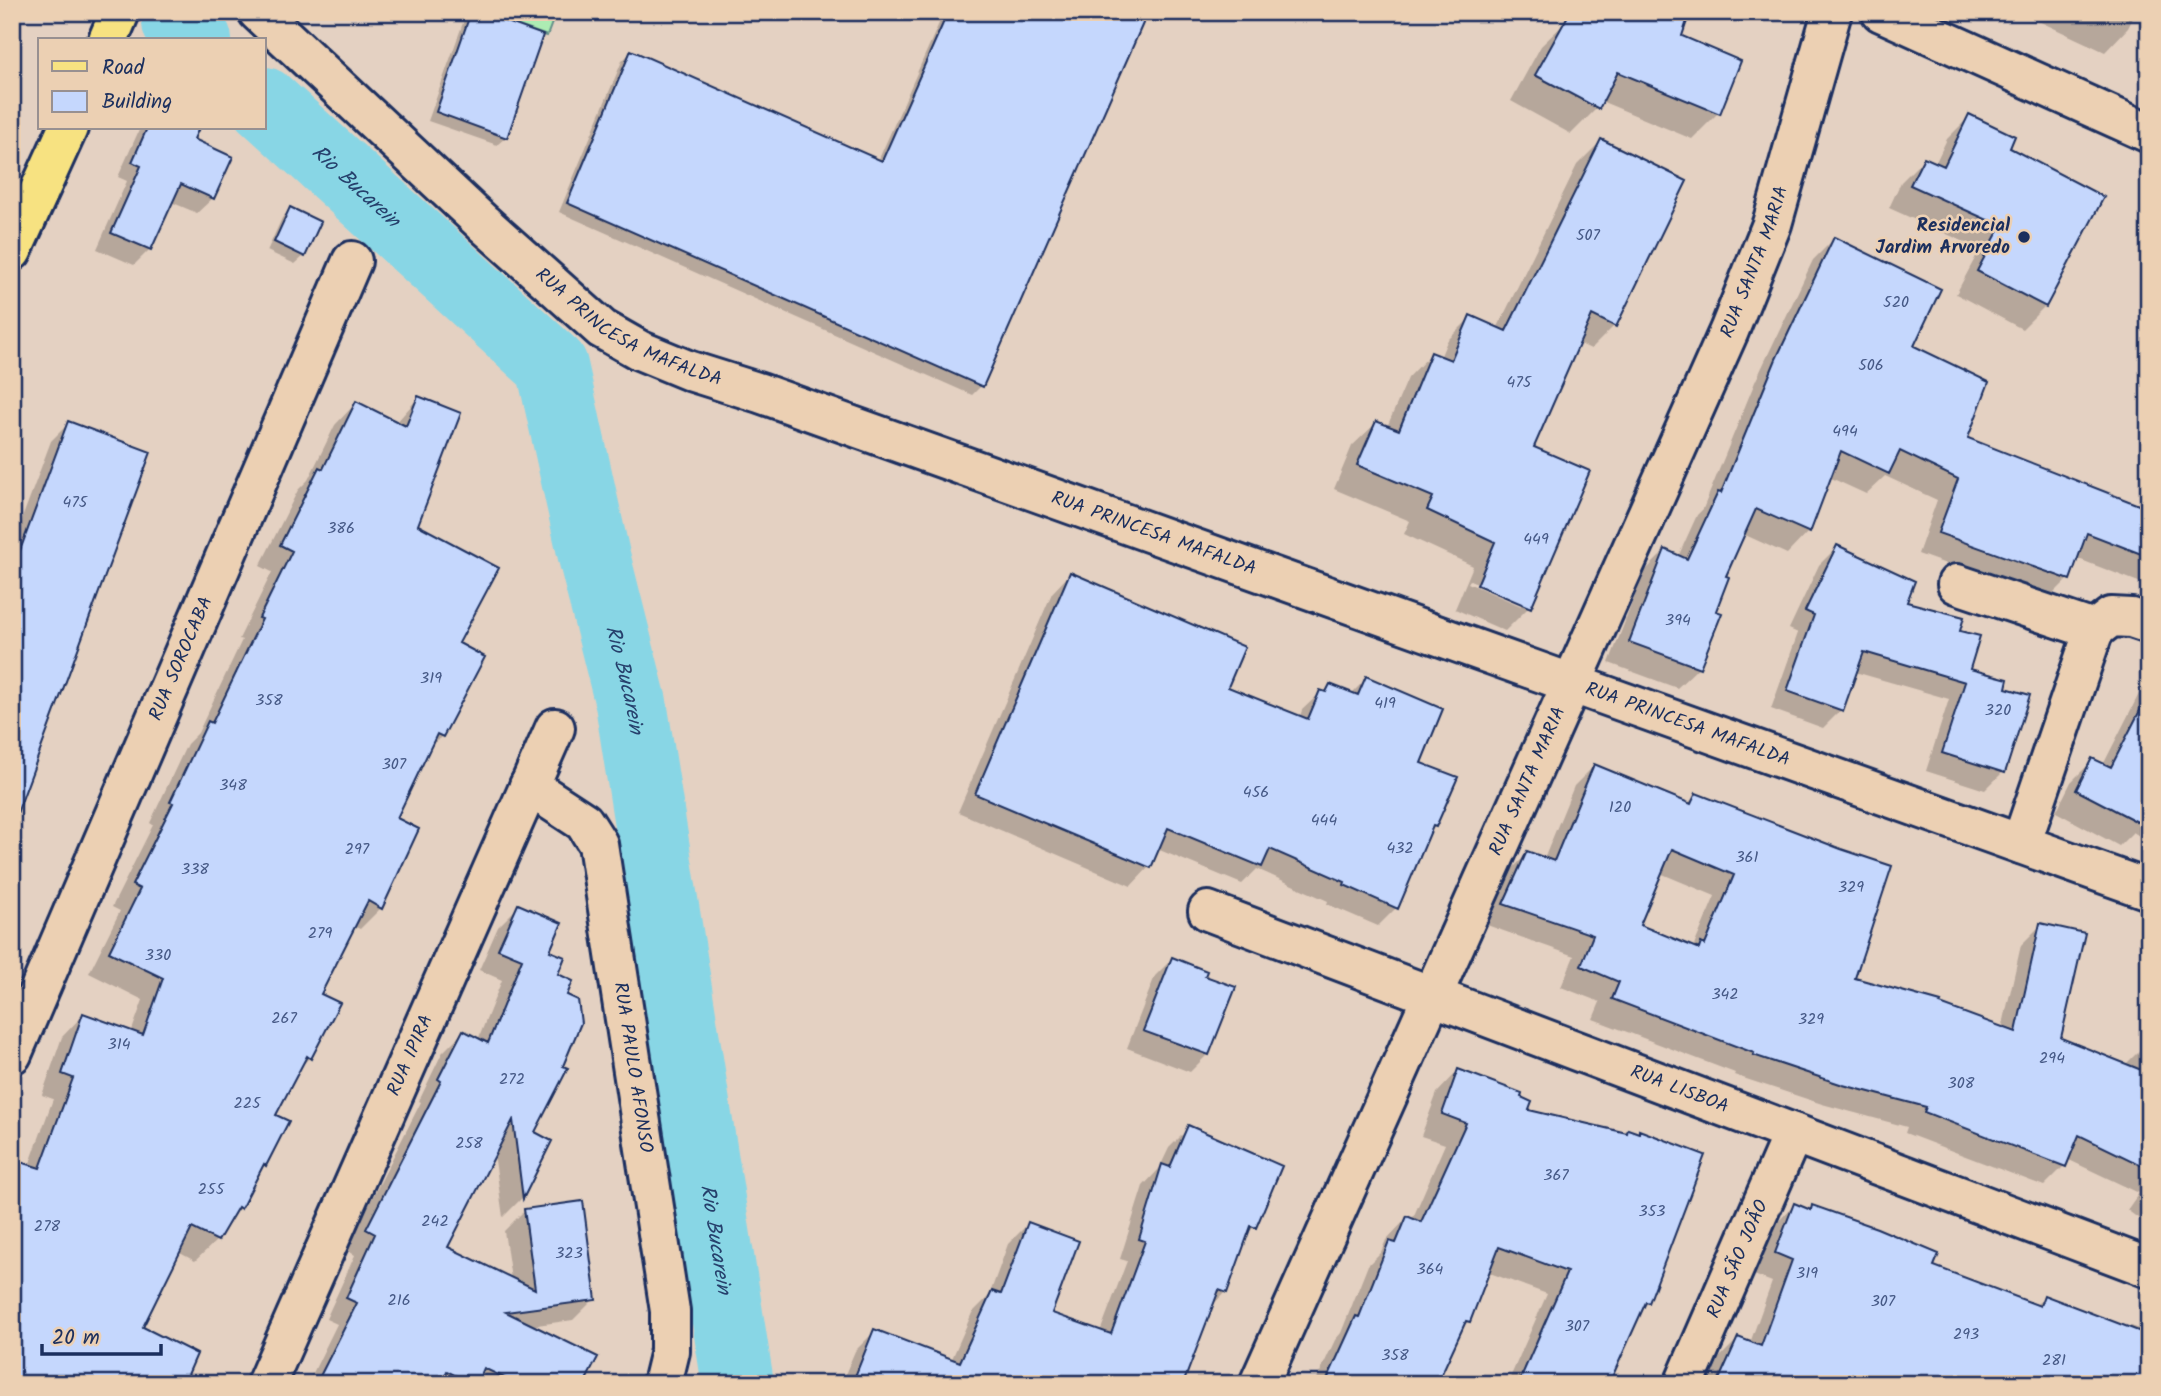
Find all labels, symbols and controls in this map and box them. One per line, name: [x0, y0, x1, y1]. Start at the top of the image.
legend: [38, 38, 266, 130]
text: Road: [102, 52, 145, 85]
text: Building: [102, 86, 172, 119]
water label: Rio Bucarein: [304, 137, 409, 237]
street label: RUA SANTA MARIA: [1713, 182, 1797, 343]
place label: Residencial Jardim Arvoredo: [1876, 211, 2011, 263]
house number: 507: [1576, 223, 1601, 248]
marker: Residencial Jardim Arvoredo: [2016, 229, 2032, 245]
street label: RUA PRINCESA MAFALDA: [528, 261, 725, 395]
house number: 520: [1883, 290, 1909, 315]
house number: 506: [1858, 353, 1884, 378]
house number: 475: [1507, 370, 1533, 395]
house number: 494: [1832, 419, 1858, 444]
street label: RUA PRINCESA MAFALDA: [1047, 483, 1260, 584]
house number: 475: [63, 490, 89, 515]
house number: 386: [327, 516, 355, 541]
house number: 449: [1523, 527, 1549, 552]
street label: RUA SOROCABA: [141, 592, 221, 726]
house number: 394: [1665, 608, 1691, 633]
water label: Rio Bucarein: [596, 622, 652, 738]
house number: 319: [420, 666, 442, 691]
street label: RUA PRINCESA MAFALDA: [1581, 674, 1794, 775]
house number: 358: [255, 688, 283, 713]
house number: 419: [1374, 691, 1396, 716]
house number: 320: [1985, 698, 2011, 723]
street label: RUA SANTA MARIA: [1482, 702, 1574, 861]
house number: 307: [382, 752, 407, 777]
house number: 348: [219, 773, 247, 798]
house number: 456: [1243, 780, 1269, 805]
house number: 120: [1609, 795, 1631, 820]
house number: 444: [1311, 808, 1337, 833]
house number: 432: [1386, 836, 1414, 861]
house number: 297: [345, 837, 370, 862]
house number: 361: [1735, 845, 1759, 870]
house number: 338: [181, 857, 209, 882]
house number: 329: [1838, 875, 1864, 900]
house number: 279: [308, 921, 332, 946]
house number: 330: [145, 943, 171, 968]
street label: RUA PAULO AFONSO: [605, 980, 660, 1155]
house number: 342: [1711, 982, 1739, 1007]
house number: 267: [271, 1006, 297, 1031]
house number: 329: [1798, 1007, 1824, 1032]
street label: RUA IPIRA: [380, 1010, 442, 1101]
house number: 314: [108, 1032, 131, 1057]
house number: 294: [2039, 1046, 2065, 1071]
street label: RUA LISBOA: [1626, 1057, 1733, 1122]
house number: 272: [499, 1067, 525, 1092]
house number: 308: [1948, 1071, 1975, 1096]
house number: 225: [233, 1091, 262, 1116]
house number: 258: [455, 1131, 483, 1156]
house number: 367: [1543, 1163, 1569, 1188]
house number: 255: [198, 1177, 226, 1202]
water label: Rio Bucarein: [690, 1182, 740, 1298]
street label: RUA SÃO JOÃO: [1699, 1195, 1777, 1323]
house number: 353: [1639, 1199, 1665, 1224]
house number: 242: [421, 1209, 449, 1234]
house number: 278: [34, 1214, 61, 1239]
house number: 323: [555, 1241, 583, 1266]
house number: 364: [1417, 1257, 1444, 1282]
house number: 319: [1796, 1261, 1818, 1286]
house number: 216: [387, 1288, 411, 1313]
house number: 307: [1871, 1289, 1896, 1314]
scale bar: [42, 1312, 161, 1356]
house number: 307: [1565, 1314, 1590, 1339]
text: 20 m: [52, 1322, 100, 1355]
house number: 293: [1953, 1322, 1979, 1347]
house number: 358: [1381, 1343, 1409, 1368]
house number: 281: [2042, 1348, 2066, 1373]

